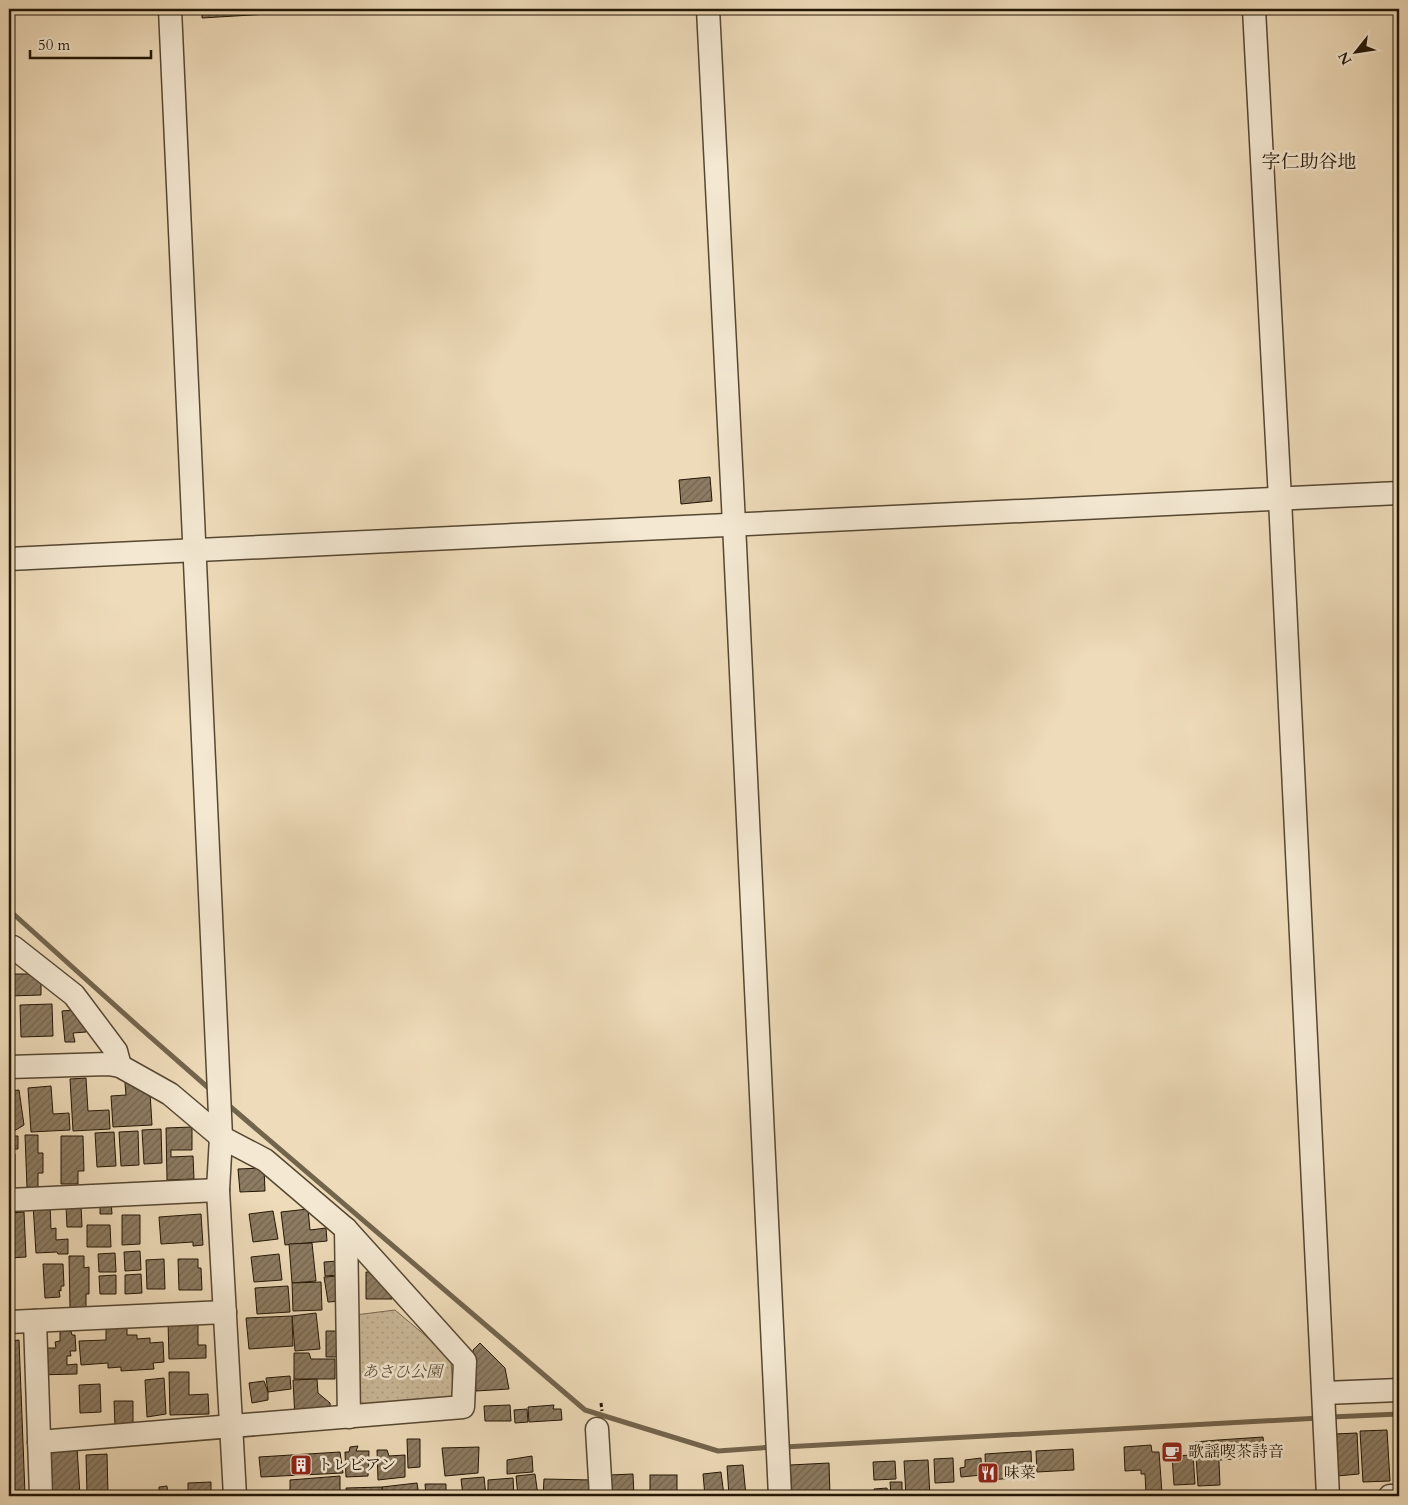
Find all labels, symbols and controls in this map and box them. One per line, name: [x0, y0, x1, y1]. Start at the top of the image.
scale bar: [30, 28, 151, 60]
north arrow: [1330, 28, 1380, 78]
text: 50 m: [38, 35, 70, 55]
text: N: [1334, 48, 1356, 68]
district label: 字仁助谷地: [1261, 149, 1357, 175]
park label: あさひ公園: [362, 1361, 445, 1383]
cafe icon: 歌謡喫茶詩音: [1160, 1440, 1184, 1464]
place label: 歌謡喫茶詩音: [1188, 1441, 1284, 1463]
building icon: トレビアン: [289, 1453, 313, 1477]
place label: トレビアン: [317, 1454, 396, 1476]
restaurant icon: 味菜: [976, 1461, 1000, 1485]
place label: 味菜: [1004, 1462, 1036, 1484]

